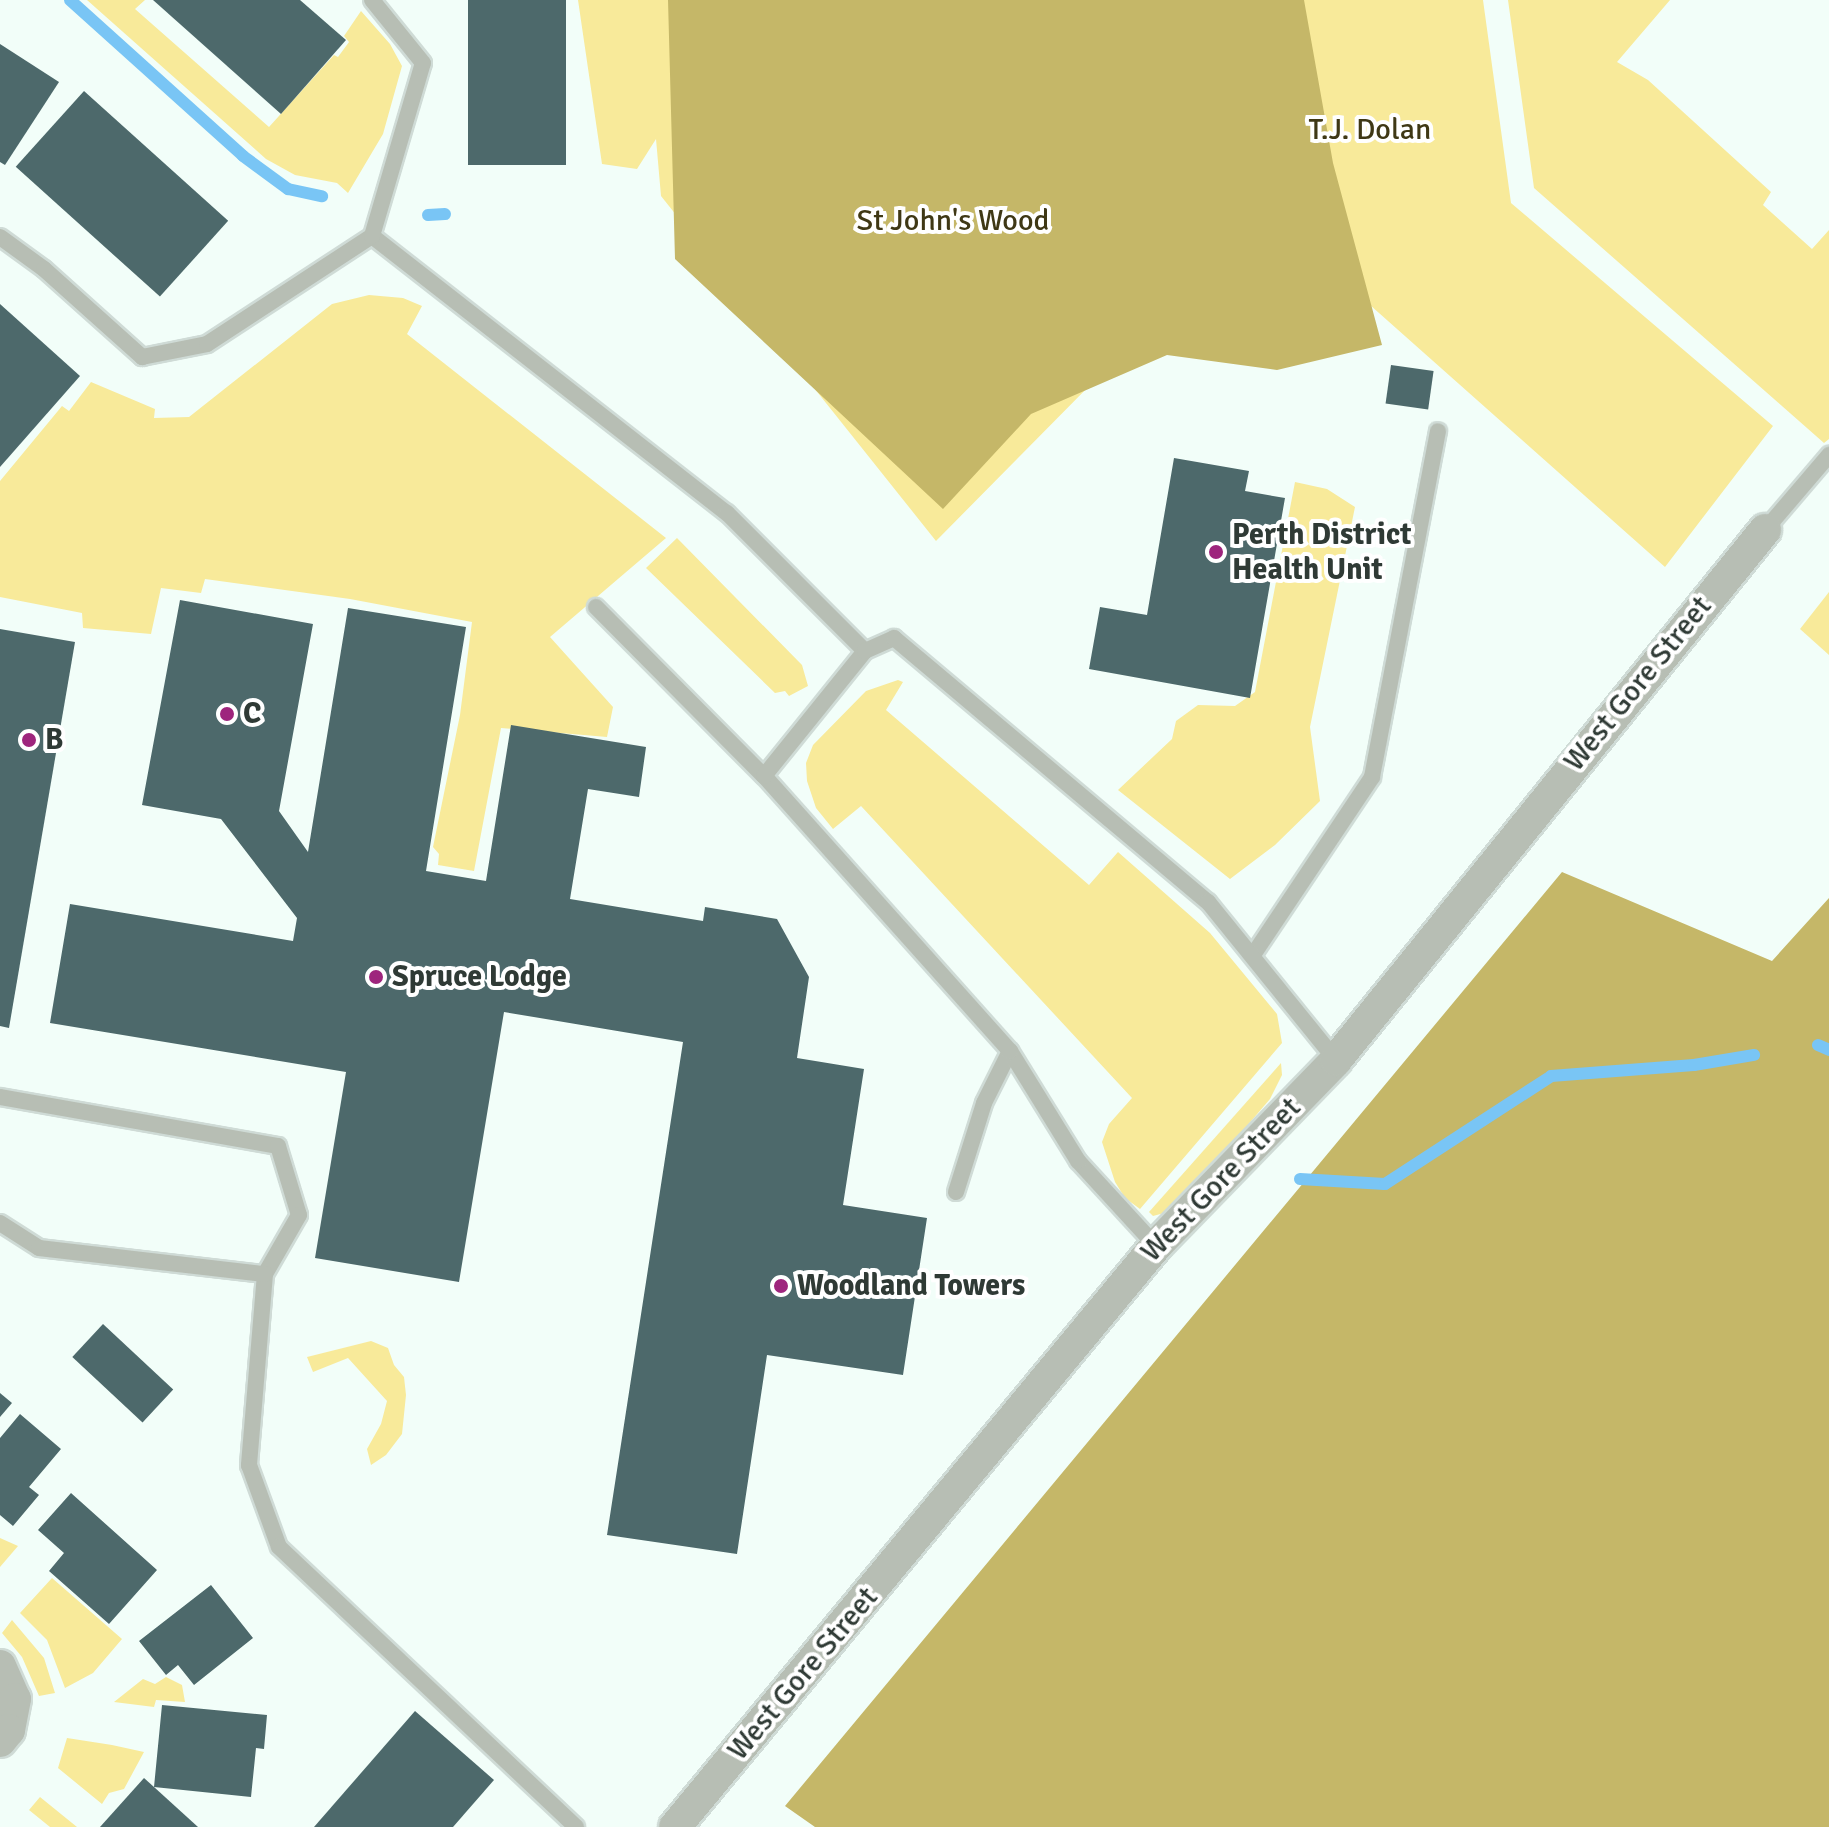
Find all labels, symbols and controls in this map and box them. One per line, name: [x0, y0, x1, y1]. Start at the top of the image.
park label: T.J. Dolan: [1309, 112, 1431, 148]
park label: St John's Wood: [857, 203, 1049, 239]
place label: Perth District Health Unit: [1232, 517, 1411, 588]
marker: Perth District Health Unit: [1207, 543, 1225, 561]
street label: West Gore Street: [1556, 589, 1720, 779]
place label: C: [243, 696, 261, 732]
marker: C: [218, 705, 236, 723]
place label: B: [45, 722, 63, 758]
marker: B: [20, 731, 38, 749]
place label: Spruce Lodge: [392, 959, 567, 995]
marker: Spruce Lodge: [367, 968, 385, 986]
street label: West Gore Street: [1133, 1090, 1309, 1270]
place label: Woodland Towers: [797, 1268, 1025, 1304]
marker: Woodland Towers: [772, 1277, 790, 1295]
street label: West Gore Street: [720, 1580, 886, 1768]

